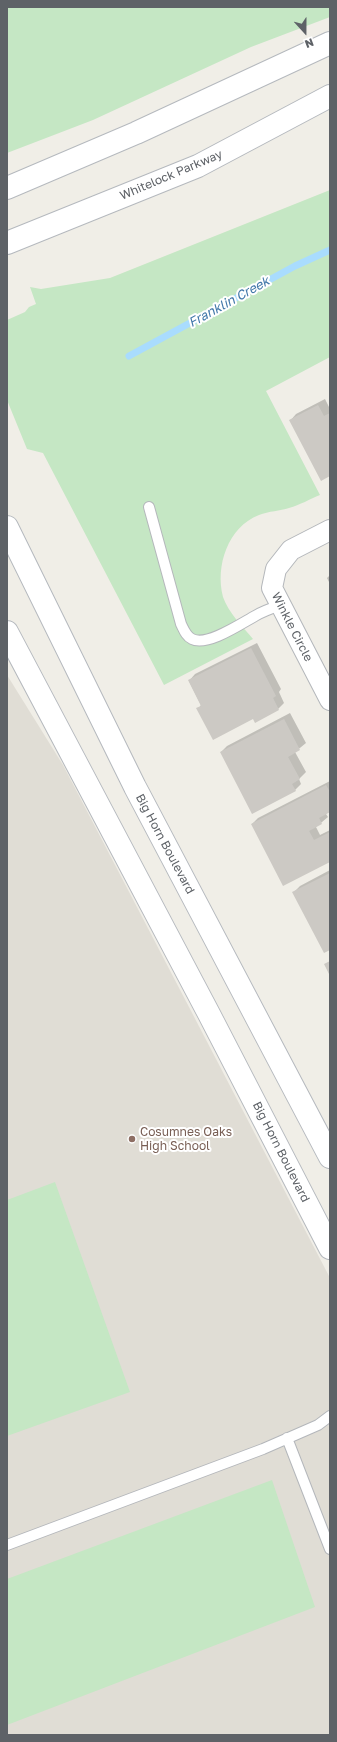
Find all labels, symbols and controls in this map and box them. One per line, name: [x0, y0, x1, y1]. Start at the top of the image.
north arrow: [285, 12, 325, 52]
text: N: [303, 36, 316, 51]
street label: Whitelock Parkway: [118, 147, 224, 203]
water label: Franklin Creek: [186, 273, 272, 331]
street label: Winkle Circle: [268, 590, 316, 664]
street label: Big Horn Boulevard: [133, 792, 197, 896]
street label: Big Horn Boulevard: [249, 1099, 313, 1205]
place label: Cosumnes Oaks High School: [140, 1125, 232, 1153]
marker: Cosumnes Oaks High School: [127, 1134, 137, 1144]

